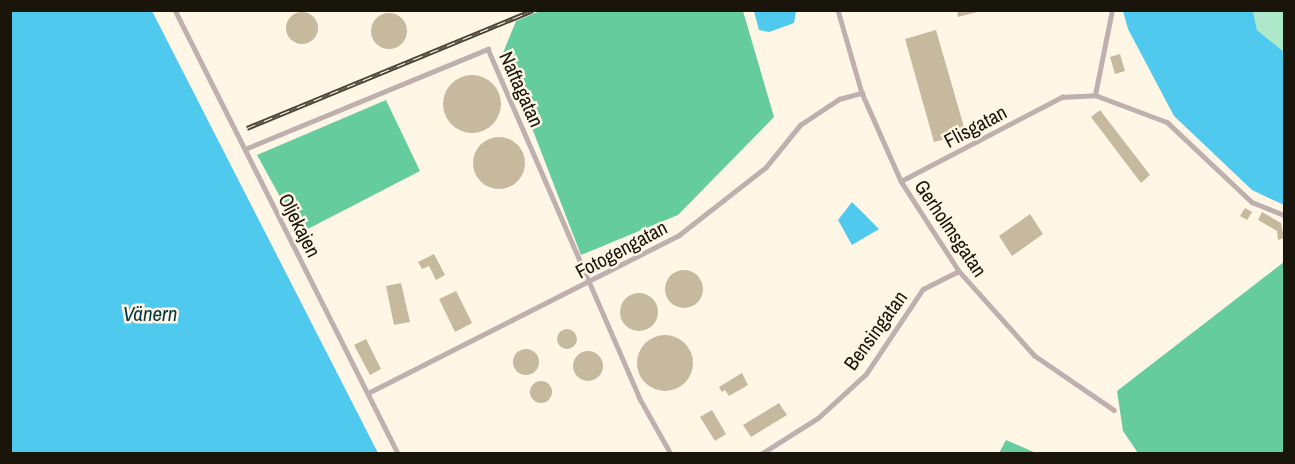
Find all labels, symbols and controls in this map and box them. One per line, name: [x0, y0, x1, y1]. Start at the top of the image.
street label: Naftagatan: [495, 47, 549, 131]
street label: Flisgatan: [940, 100, 1010, 152]
street label: Gerholmsgatan: [910, 175, 992, 281]
street label: Oljekajen: [274, 189, 326, 261]
street label: Fotogengatan: [571, 215, 671, 283]
street label: Bensingatan: [838, 286, 912, 374]
water label: Vänern: [123, 301, 177, 327]

